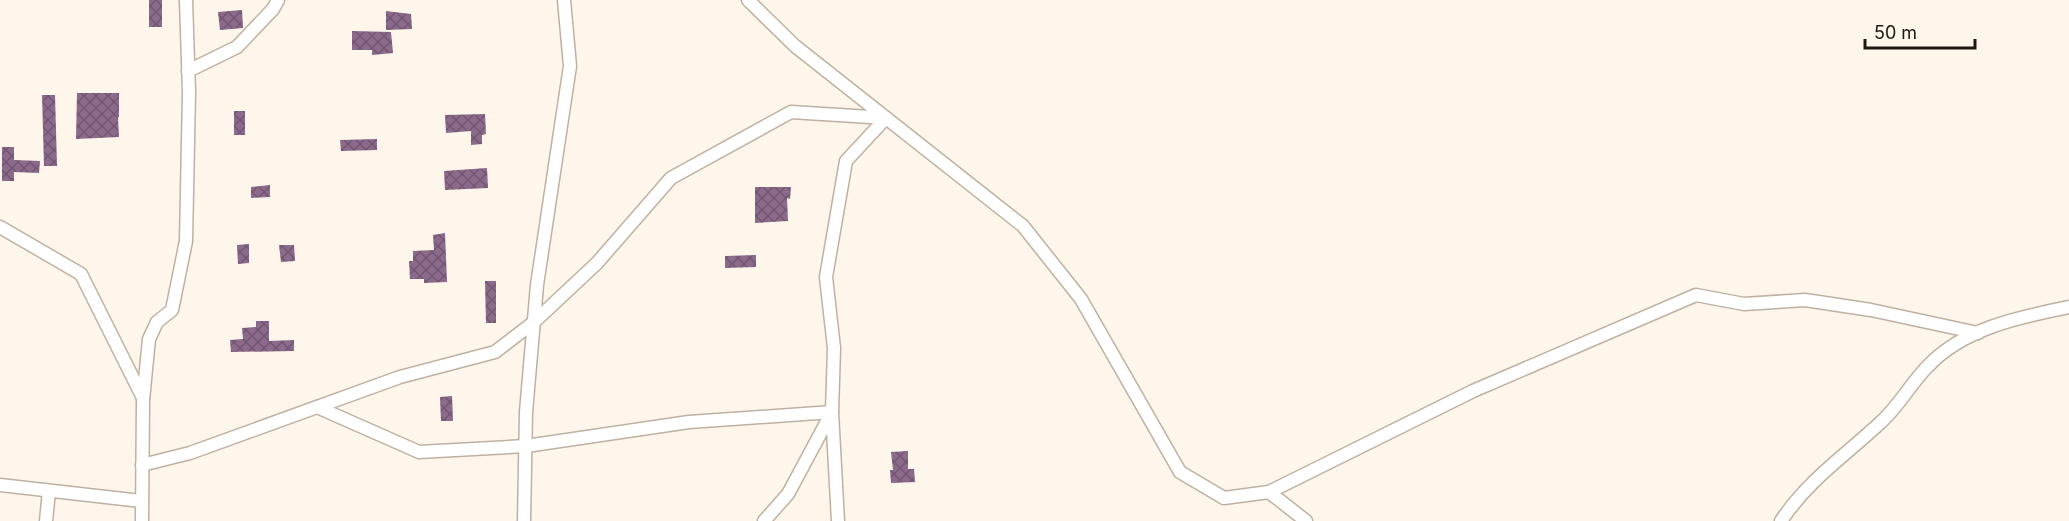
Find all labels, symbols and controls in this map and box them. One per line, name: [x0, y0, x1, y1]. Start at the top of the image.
scale bar: [1865, 12, 1974, 50]
text: 50 m: [1874, 22, 1917, 43]

